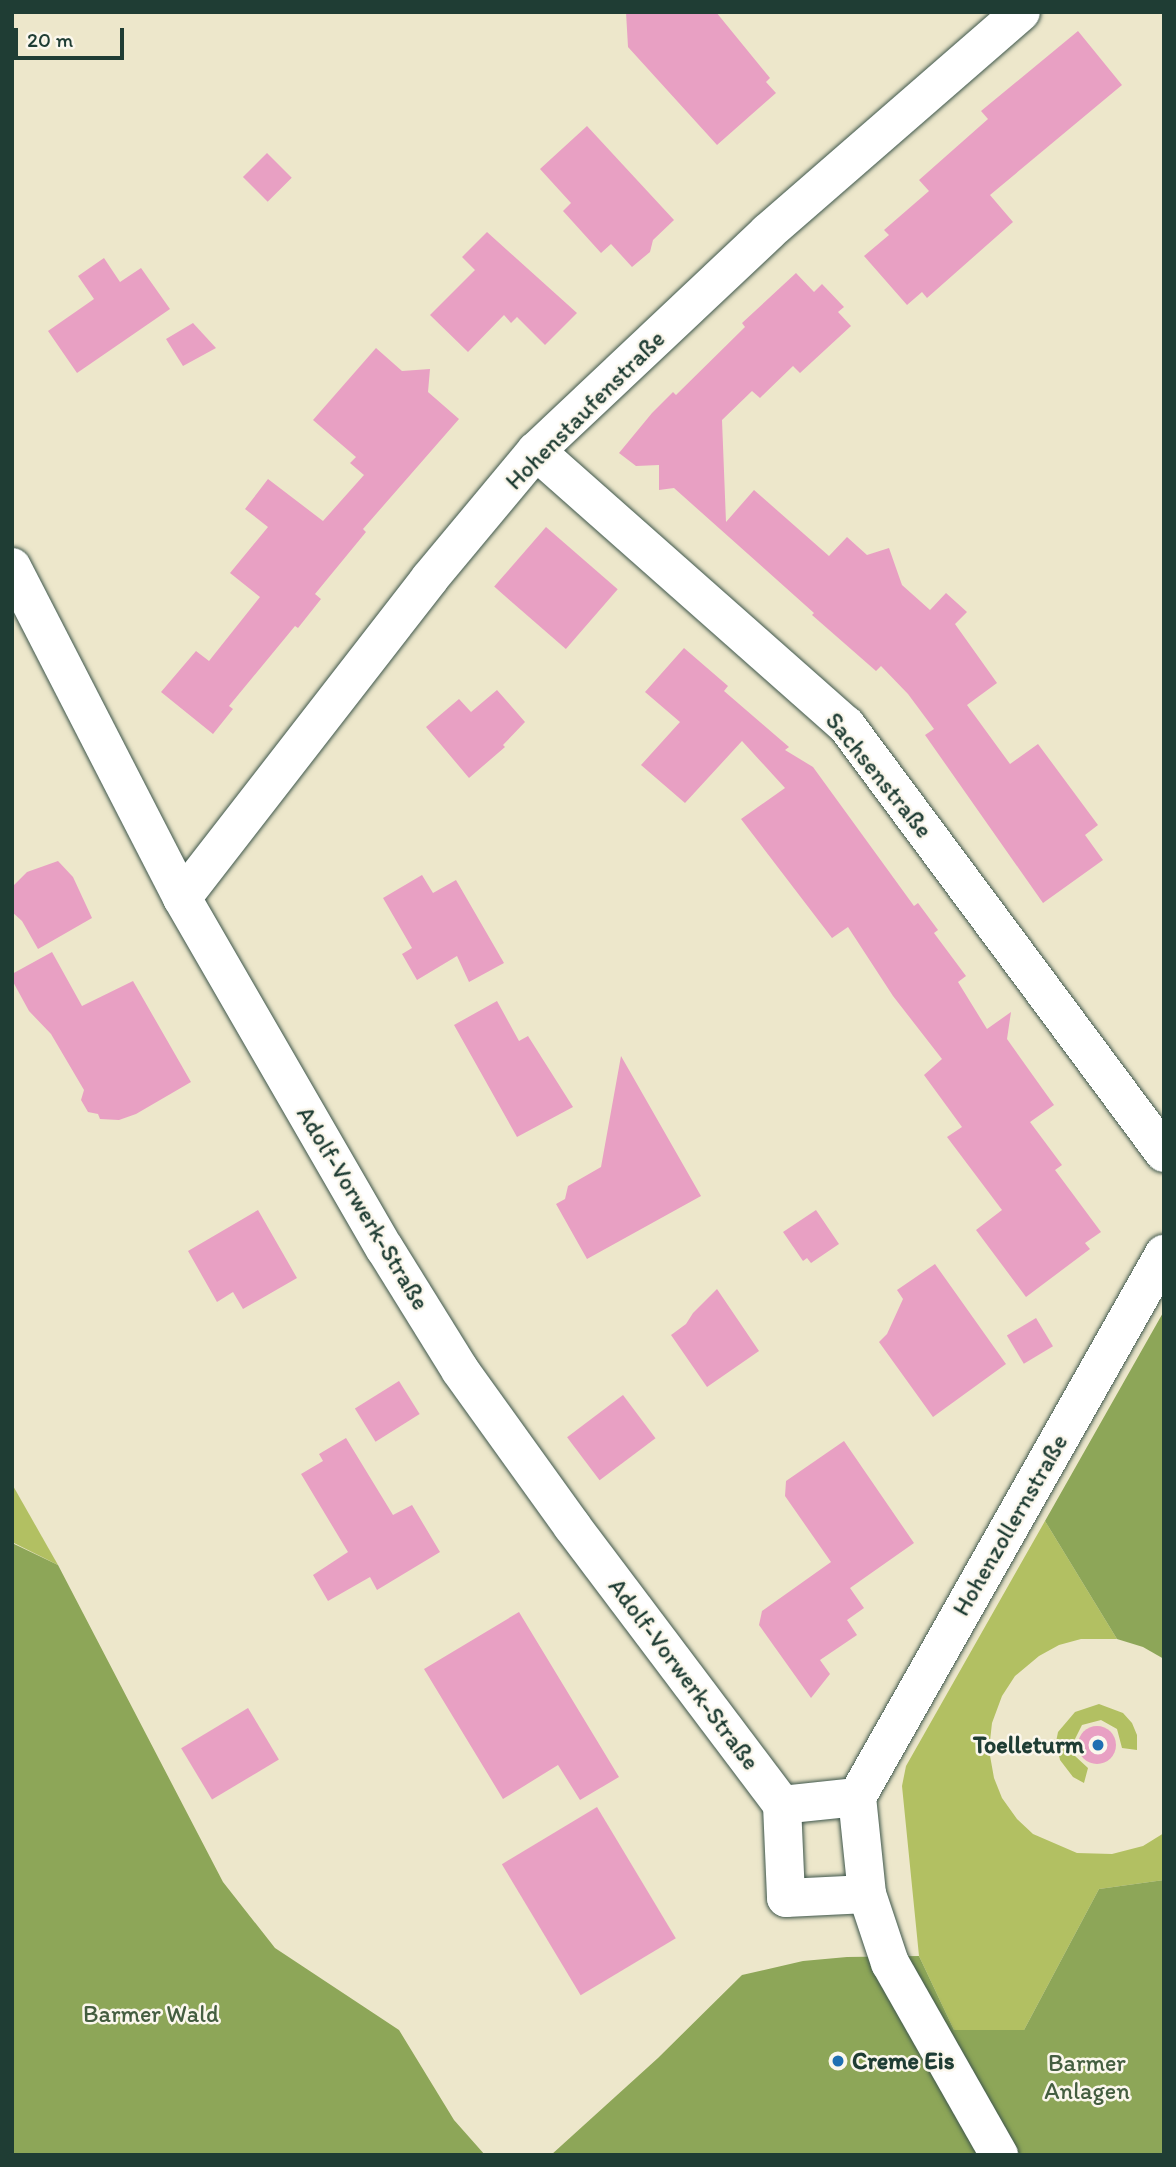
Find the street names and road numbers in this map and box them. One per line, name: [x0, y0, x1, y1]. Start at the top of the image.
street label: Hohenstaufenstraße: [499, 324, 671, 496]
street label: Sachsenstraße: [820, 706, 938, 844]
street label: Adolf-Vorwerk-Straße: [291, 1101, 435, 1315]
street label: Hohenzollernstraße: [946, 1429, 1074, 1621]
street label: Adolf-Vorwerk-Straße: [603, 1573, 765, 1775]

